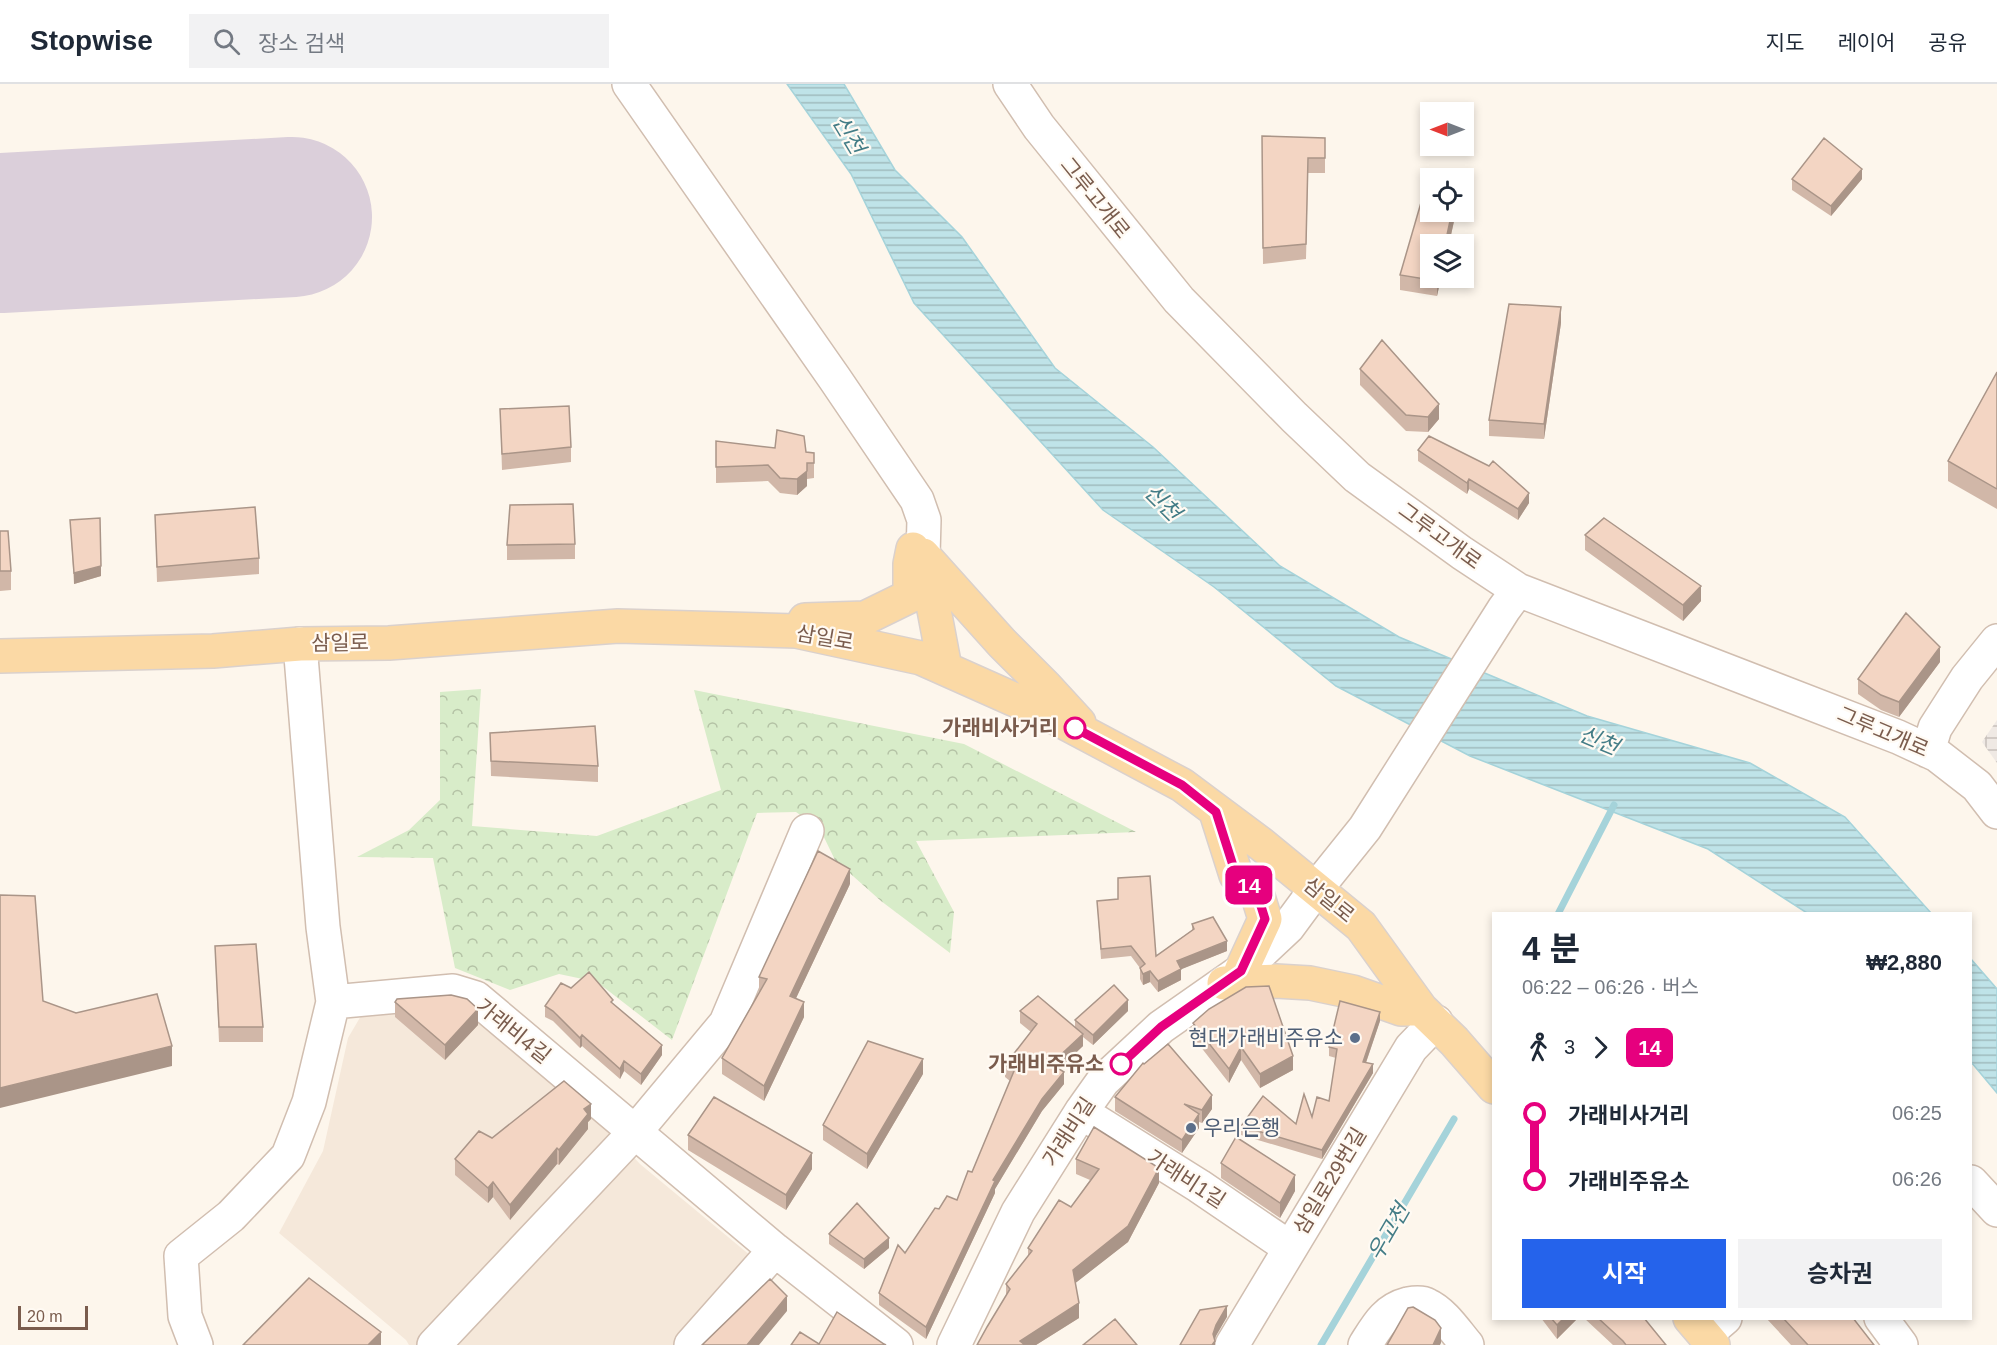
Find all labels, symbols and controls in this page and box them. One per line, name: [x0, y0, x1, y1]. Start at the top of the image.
search box: [189, 14, 609, 68]
text: Stopwise: [30, 25, 153, 56]
icon: search: [210, 25, 243, 58]
text: 장소 검색: [258, 31, 345, 56]
text: 지도: [1766, 31, 1804, 54]
text: 레이어: [1837, 31, 1895, 54]
text: 공유: [1928, 31, 1967, 54]
north arrow: [1420, 102, 1474, 156]
map controls: [1420, 102, 1474, 288]
water label: 신천: [827, 110, 871, 160]
street label: 그루고개로: [1056, 153, 1135, 242]
button: locate: [1420, 168, 1474, 222]
button: layers: [1420, 234, 1474, 288]
water label: 신천: [1139, 479, 1188, 527]
street label: 그루고개로: [1394, 498, 1486, 573]
street label: 삼일로: [795, 621, 856, 654]
street label: 삼일로: [311, 630, 369, 655]
street label: 그루고개로: [1834, 702, 1932, 761]
place label: 가래비사거리: [942, 716, 1058, 739]
marker: 가래비사거리: [1064, 717, 1086, 739]
water label: 신천: [1575, 721, 1625, 761]
line badge: 14: [1222, 866, 1276, 904]
street label: 삼일로: [1300, 872, 1359, 927]
text: 14: [1237, 874, 1261, 897]
text: 4 분: [1522, 930, 1580, 967]
text: ₩2,880: [1866, 950, 1942, 975]
text: 06:22 – 06:26 · 버스: [1522, 976, 1699, 998]
street label: 가래비4길: [472, 994, 555, 1068]
place label: 현대가래비주유소: [1188, 1026, 1343, 1049]
marker: 현대가래비주유소: [1348, 1031, 1362, 1045]
icon: walk: [1522, 1031, 1555, 1064]
icon: forward: [1584, 1031, 1617, 1064]
text: 3: [1564, 1036, 1575, 1058]
text: 14: [1638, 1036, 1661, 1059]
place label: 가래비주유소: [988, 1052, 1104, 1075]
marker: 가래비주유소: [1110, 1053, 1132, 1075]
street label: 가래비길: [1038, 1093, 1099, 1170]
text: 06:25: [1892, 1102, 1942, 1124]
text: 가래비사거리: [1568, 1103, 1689, 1128]
place label: 우리은행: [1203, 1116, 1280, 1139]
marker: 우리은행: [1184, 1121, 1198, 1135]
street label: 삼일로29번길: [1289, 1123, 1370, 1238]
street label: 가래비1길: [1143, 1145, 1230, 1212]
text: 06:26: [1892, 1168, 1942, 1190]
text: 가래비주유소: [1568, 1169, 1689, 1194]
water label: 우고천: [1362, 1197, 1416, 1265]
button: 시작: [1522, 1239, 1726, 1308]
button: 승차권: [1738, 1239, 1942, 1308]
scale bar: [18, 1303, 88, 1330]
text: 20 m: [27, 1308, 63, 1325]

